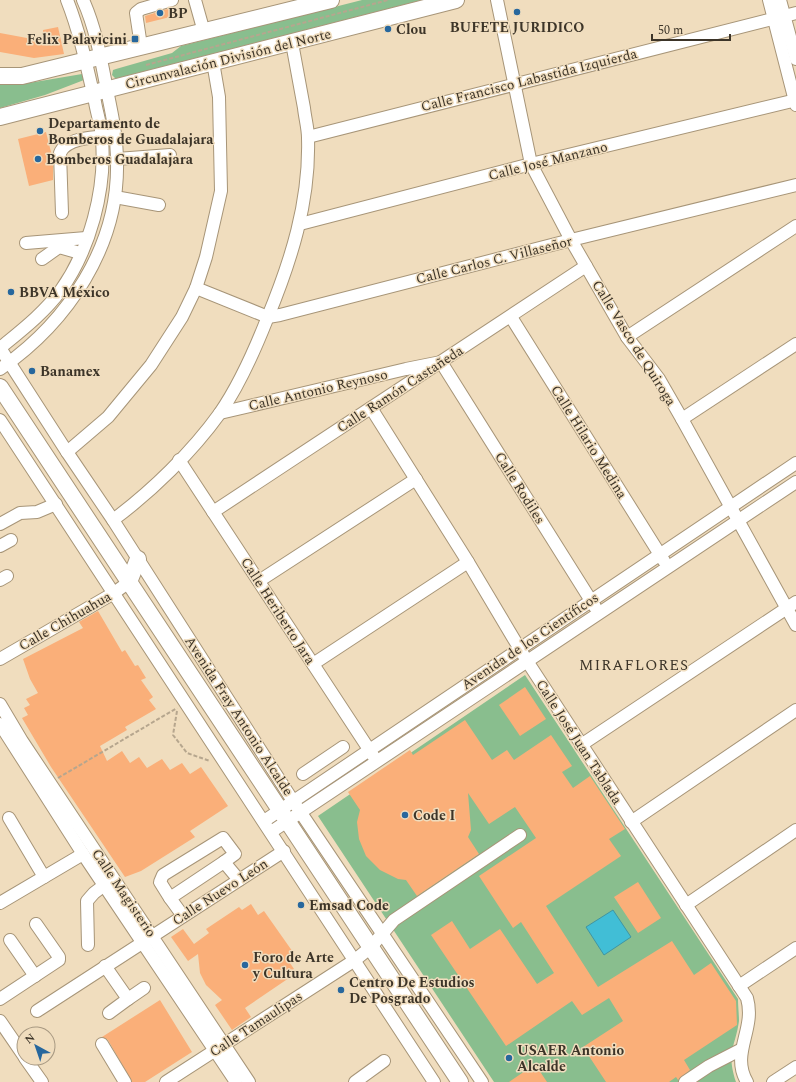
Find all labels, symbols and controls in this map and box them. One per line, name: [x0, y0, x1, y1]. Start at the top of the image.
place label: BP: [168, 3, 188, 24]
marker: BUFETE JURIDICO: [512, 7, 522, 17]
marker: BP: [155, 8, 165, 18]
scale bar: [652, 16, 730, 42]
place label: BUFETE JURIDICO: [450, 17, 584, 38]
place label: Clou: [396, 19, 427, 40]
text: 50 m: [658, 21, 683, 40]
street label: Circunvalación División del Norte: [123, 23, 333, 95]
marker: Clou: [383, 24, 393, 34]
place label: Felix Palavicini: [27, 29, 127, 50]
marker: Felix Palavicini: [130, 34, 140, 44]
street label: Calle Francisco Labastida Izquierda: [419, 43, 639, 117]
place label: Departamento de Bomberos de Guadalajara: [48, 113, 214, 150]
marker: Departamento de Bomberos de Guadalajara: [35, 126, 45, 136]
street label: Calle José Manzano: [486, 136, 610, 186]
place label: Bomberos Guadalajara: [46, 149, 194, 170]
marker: Bomberos Guadalajara: [33, 154, 43, 164]
street label: Calle Carlos C. Villaseñor: [414, 230, 575, 290]
street label: Calle Vasco de Quiroga: [587, 276, 681, 410]
place label: BBVA México: [19, 282, 110, 303]
marker: BBVA México: [6, 287, 16, 297]
street label: Calle Ramón Castañeda: [333, 340, 468, 438]
place label: Banamex: [40, 361, 101, 382]
street label: Calle Antonio Reynoso: [246, 364, 390, 416]
marker: Banamex: [27, 366, 37, 376]
street label: Calle Hilario Medina: [546, 381, 633, 503]
street label: Calle Rodiles: [490, 448, 550, 528]
street label: Calle Heriberto Jara: [235, 553, 321, 669]
street label: Calle Chihuahua: [15, 586, 115, 656]
street label: Avenida de los Científicos: [457, 587, 603, 695]
street label: Avenida Fray Antonio Alcalde: [179, 632, 299, 800]
district label: MIRAFLORES: [579, 654, 689, 677]
street label: Calle José Juan Tablada: [531, 675, 627, 809]
place label: Code I: [413, 805, 455, 826]
marker: Code I: [400, 810, 410, 820]
street label: Calle Magisterio: [87, 845, 161, 941]
street label: Calle Nuevo León: [168, 853, 272, 931]
place label: Emsad Code: [309, 895, 389, 916]
marker: Emsad Code: [296, 900, 306, 910]
place label: Foro de Arte y Cultura: [252, 947, 334, 984]
marker: Foro de Arte y Cultura: [240, 960, 250, 970]
place label: Centro De Estudios De Posgrado: [349, 972, 475, 1009]
marker: Centro De Estudios De Posgrado: [336, 985, 346, 995]
street label: Calle Tamaulipas: [205, 986, 307, 1062]
north arrow: [16, 1026, 56, 1066]
text: N: [21, 1029, 39, 1048]
place label: USAER Antonio Alcalde: [517, 1040, 624, 1077]
marker: USAER Antonio Alcalde: [504, 1053, 514, 1063]

